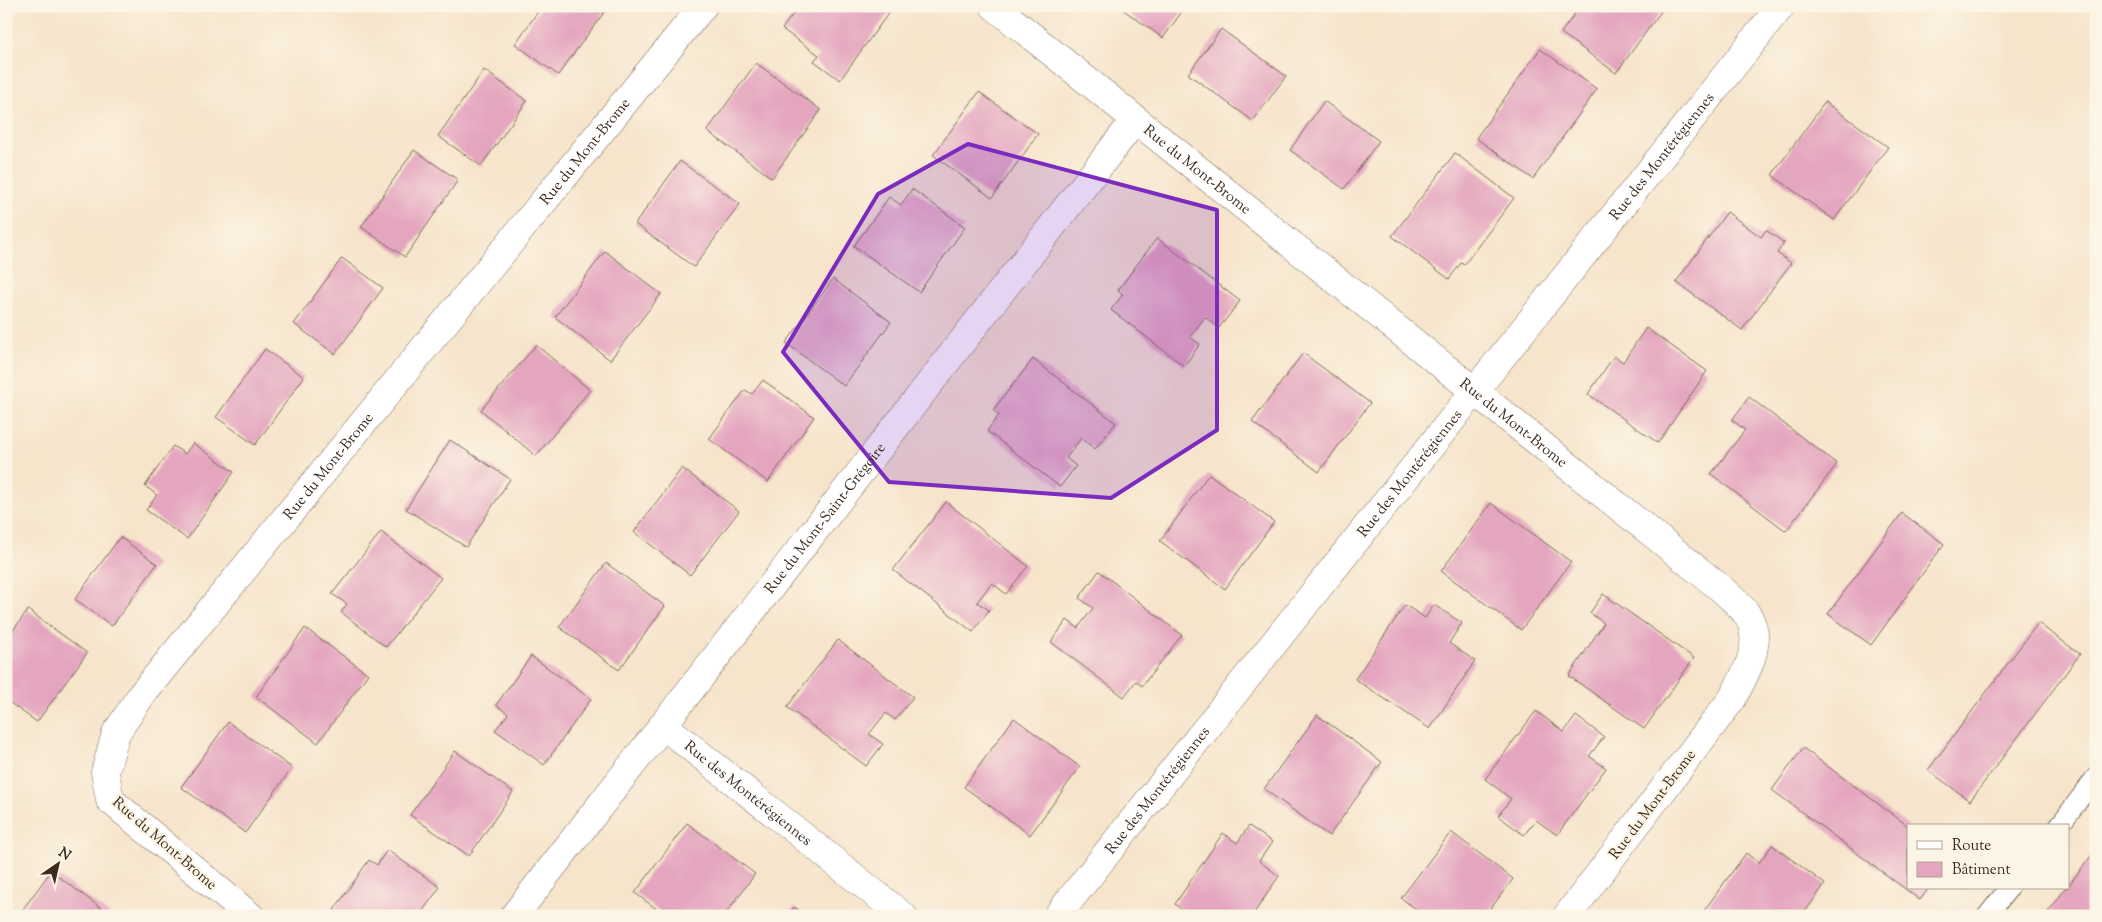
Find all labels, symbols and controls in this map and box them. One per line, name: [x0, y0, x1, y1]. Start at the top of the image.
street label: Rue des Montérégiennes: [1605, 89, 1720, 225]
street label: Rue du Mont-Brome: [536, 94, 636, 210]
street label: Rue du Mont-Brome: [1138, 121, 1255, 220]
street label: Rue du Mont-Brome: [1454, 374, 1571, 473]
street label: Rue des Montérégiennes: [1353, 406, 1468, 542]
street label: Rue du Mont-Brome: [279, 409, 379, 525]
street label: Rue du Mont-Saint-Grégoire: [760, 439, 891, 599]
street label: Rue des Montérégiennes: [1101, 723, 1216, 859]
street label: Rue des Montérégiennes: [679, 737, 816, 851]
street label: Rue du Mont-Brome: [1605, 746, 1701, 864]
street label: Rue du Mont-Brome: [107, 793, 221, 896]
legend: [1907, 824, 2070, 890]
text: Route: [1952, 836, 1991, 857]
north arrow: [32, 840, 82, 890]
text: N: [54, 843, 74, 866]
text: Bâtiment: [1952, 860, 2011, 881]

